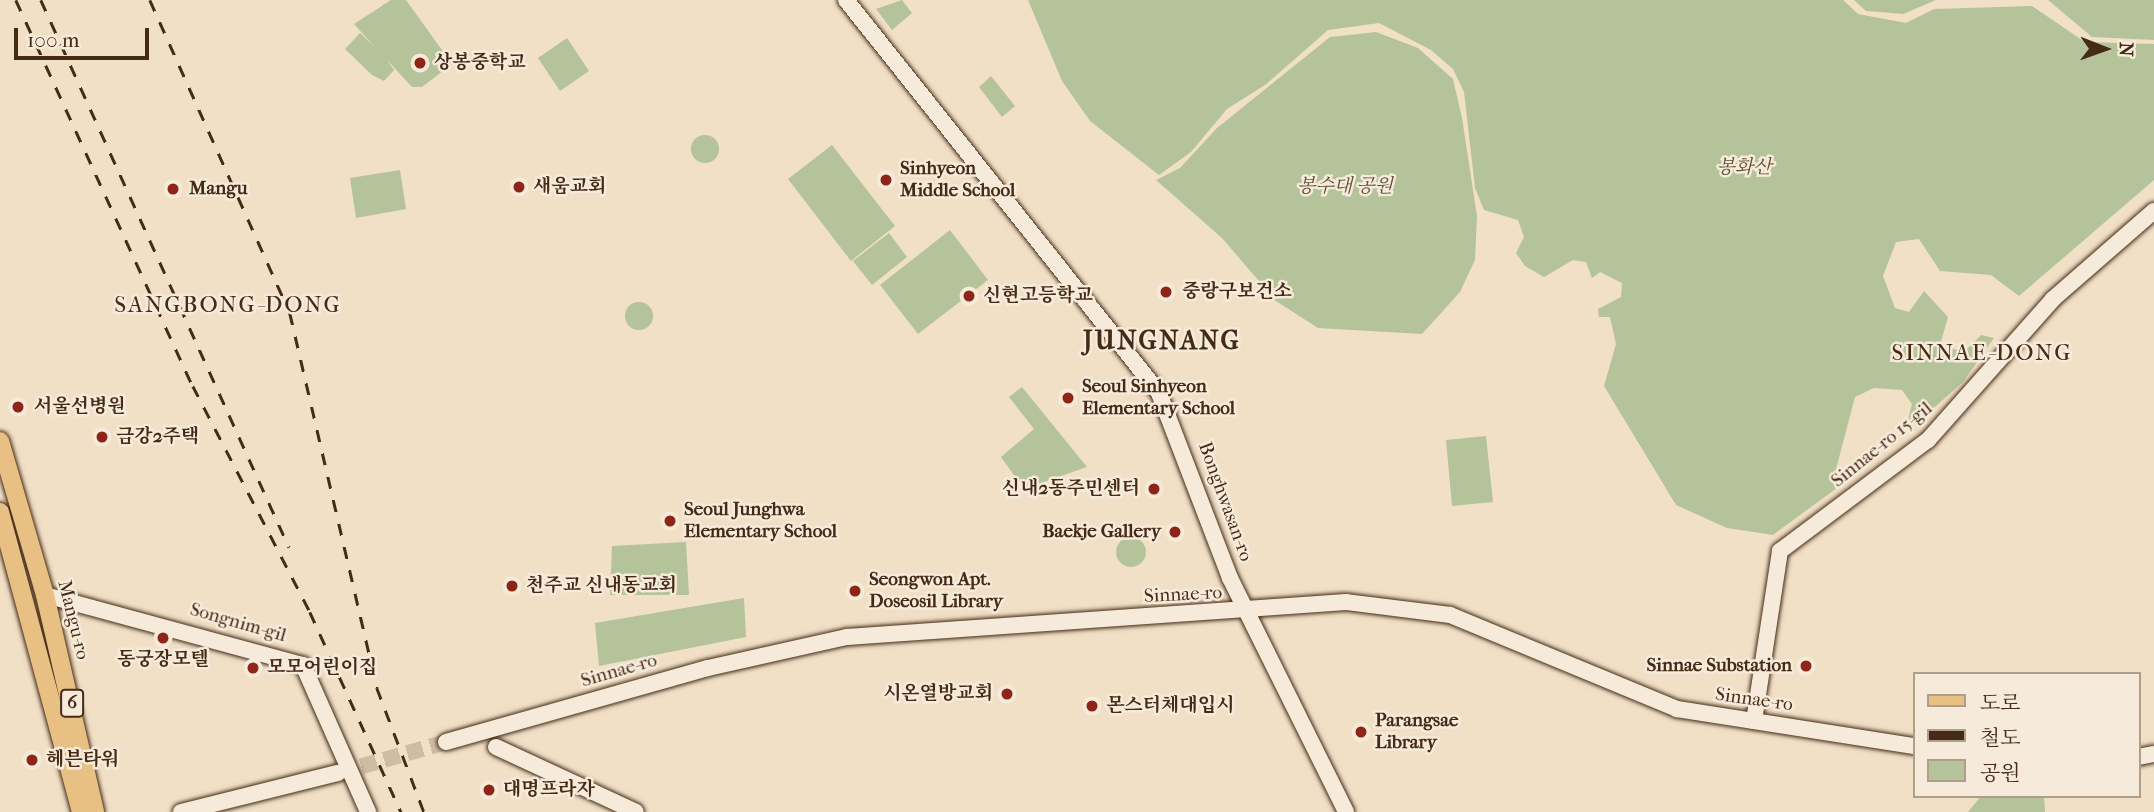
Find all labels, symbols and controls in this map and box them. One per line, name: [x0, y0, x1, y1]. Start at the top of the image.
scale bar: [18, 14, 152, 58]
north arrow: [2070, 14, 2140, 84]
text: 100 m: [27, 28, 80, 52]
text: N: [2115, 42, 2137, 57]
place label: 상봉중학교: [434, 52, 526, 74]
marker: 상봉중학교: [412, 55, 428, 71]
park label: 봉화산: [1716, 157, 1772, 179]
place label: Sinhyeon Middle School: [900, 158, 1015, 202]
marker: Sinhyeon Middle School: [878, 172, 894, 188]
place label: 새움교회: [533, 176, 606, 198]
park label: 봉수대 공원: [1297, 176, 1393, 198]
place label: Mangu: [189, 178, 247, 200]
marker: Mangu: [163, 179, 183, 199]
marker: 새움교회: [511, 179, 527, 195]
place label: 중랑구보건소: [1182, 281, 1292, 303]
marker: 중랑구보건소: [1156, 282, 1176, 302]
place label: 신현고등학교: [983, 285, 1093, 307]
marker: 신현고등학교: [961, 288, 977, 304]
district label: SANGBONG-DONG: [116, 291, 340, 319]
district label: JUNGNANG: [1084, 325, 1240, 357]
district label: SINNAE-DONG: [1893, 339, 2071, 367]
place label: Seoul Sinhyeon Elementary School: [1082, 376, 1235, 420]
marker: Seoul Sinhyeon Elementary School: [1060, 390, 1076, 406]
place label: 서울선병원: [34, 396, 126, 418]
marker: 서울선병원: [8, 397, 28, 417]
street label: Sinnae-ro 15-gil: [1827, 397, 1937, 493]
place label: 금강2주택: [116, 426, 199, 448]
marker: 금강2주택: [94, 429, 110, 445]
street label: Bonghwasan-ro: [1193, 439, 1257, 565]
place label: 신내2동주민센터: [1002, 478, 1140, 500]
marker: 신내2동주민센터: [1146, 481, 1162, 497]
place label: Seoul Junghwa Elementary School: [684, 499, 837, 543]
marker: Seoul Junghwa Elementary School: [662, 513, 678, 529]
place label: Baekje Gallery: [1042, 521, 1161, 543]
marker: Baekje Gallery: [1167, 524, 1183, 540]
place label: Seongwon Apt. Doseosil Library: [869, 569, 1003, 613]
place label: 천주교 신내동교회: [526, 575, 677, 597]
street label: Mangu-ro: [52, 578, 94, 662]
marker: 천주교 신내동교회: [504, 578, 520, 594]
street label: Sinnae-ro: [1143, 582, 1223, 608]
marker: Seongwon Apt. Doseosil Library: [847, 583, 863, 599]
street label: Songnim-gil: [187, 598, 289, 648]
marker: 동궁장모텔: [155, 630, 171, 646]
place label: 동궁장모텔: [117, 649, 209, 671]
street label: Sinnae-ro: [578, 649, 660, 693]
place label: Sinnae Substation: [1647, 655, 1792, 677]
place label: 모모어린이집: [267, 657, 377, 679]
marker: Sinnae Substation: [1798, 658, 1814, 674]
marker: 모모어린이집: [245, 660, 261, 676]
legend: [1912, 672, 2140, 798]
place label: 시온열방교회: [883, 683, 993, 705]
street label: Sinnae-ro: [1714, 683, 1794, 717]
marker: 시온열방교회: [999, 686, 1015, 702]
road number: 6: [60, 688, 84, 718]
text: 도로: [1980, 691, 2021, 715]
place label: 몬스터체대입시: [1106, 695, 1234, 717]
marker: 몬스터체대입시: [1084, 698, 1100, 714]
place label: Parangsae Library: [1375, 710, 1458, 754]
marker: Parangsae Library: [1353, 724, 1369, 740]
text: 철도: [1980, 726, 2021, 750]
place label: 헤븐타워: [46, 749, 119, 771]
marker: 헤븐타워: [24, 752, 40, 768]
text: 공원: [1980, 761, 2021, 785]
place label: 대명프라자: [503, 779, 595, 801]
marker: 대명프라자: [481, 782, 497, 798]

